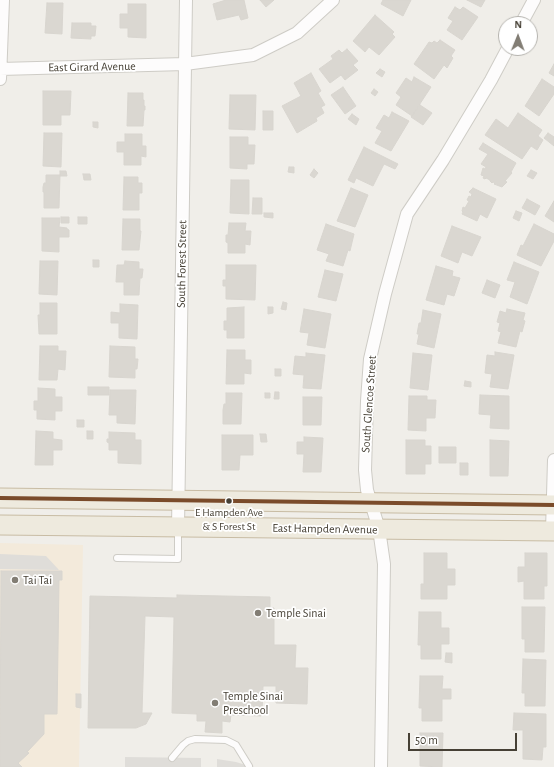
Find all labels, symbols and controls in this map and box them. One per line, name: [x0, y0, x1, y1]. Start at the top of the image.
north arrow: [498, 16, 538, 56]
text: N: [514, 19, 522, 30]
street label: East Girard Avenue: [48, 59, 136, 75]
street label: South Forest Street: [174, 220, 190, 308]
street label: South Glencoe Street: [358, 355, 380, 453]
marker: E Hampden Ave & S Forest St: [224, 496, 234, 506]
place label: E Hampden Ave & S Forest St: [195, 506, 263, 532]
street label: East Hampden Avenue: [272, 521, 378, 537]
place label: Tai Tai: [23, 573, 52, 587]
marker: Tai Tai: [10, 575, 20, 585]
place label: Temple Sinai: [266, 606, 326, 620]
marker: Temple Sinai: [253, 608, 263, 618]
place label: Temple Sinai Preschool: [223, 689, 283, 717]
marker: Temple Sinai Preschool: [210, 698, 220, 708]
scale bar: [410, 725, 519, 751]
text: 50 m: [415, 734, 438, 746]

